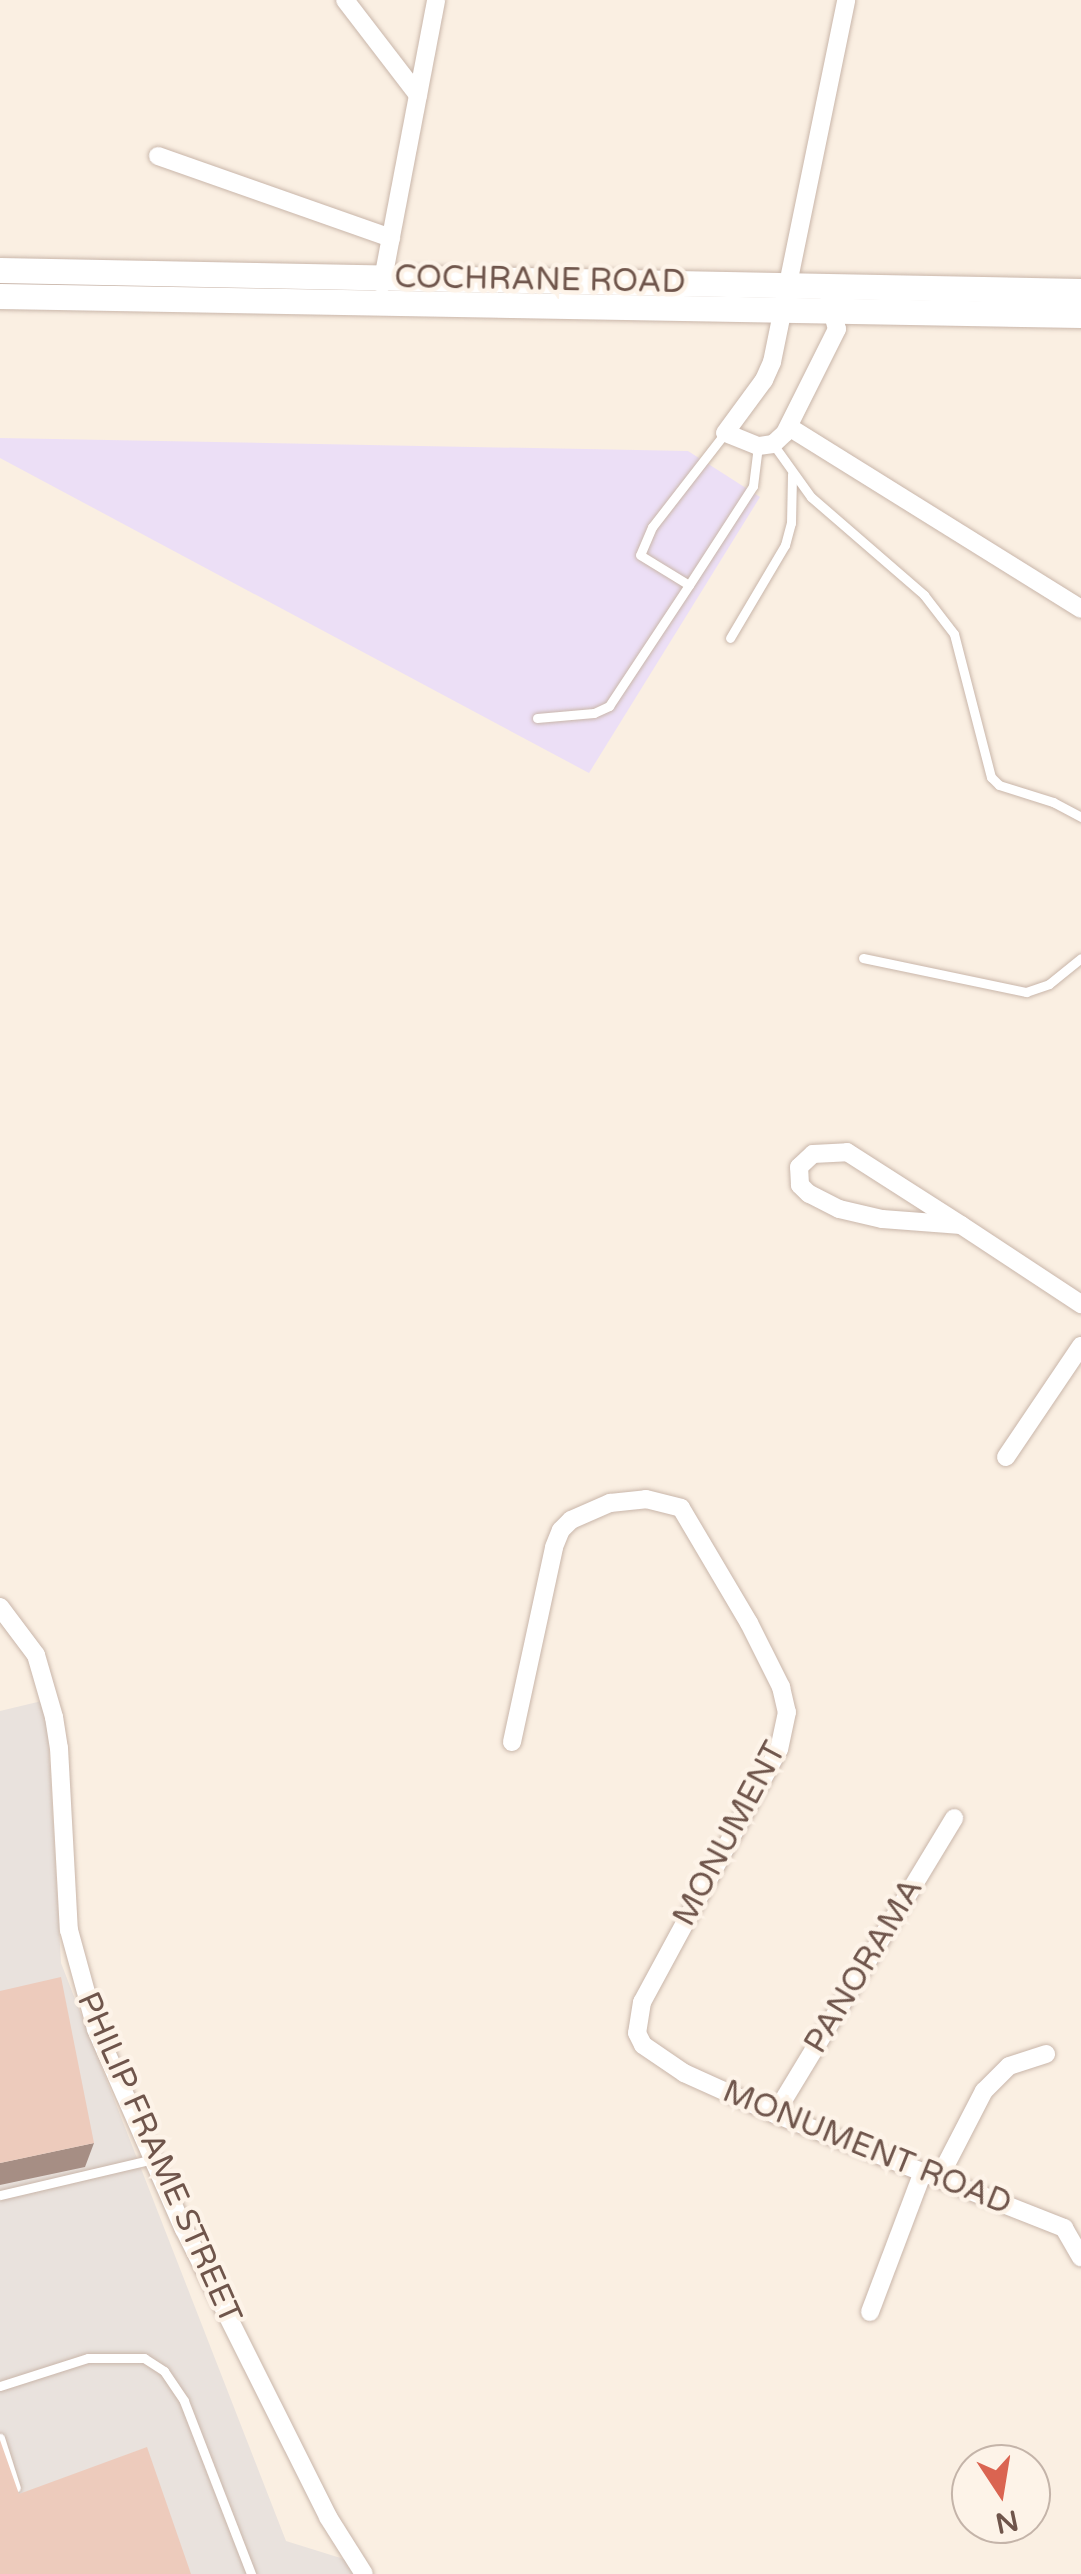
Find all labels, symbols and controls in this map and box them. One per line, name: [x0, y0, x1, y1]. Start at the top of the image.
street label: COCHRANE ROAD: [394, 258, 686, 302]
street label: MONUMENT: [665, 1735, 795, 1933]
street label: PANORAMA: [797, 1872, 931, 2060]
street label: PHILIP FRAME STREET: [68, 1986, 250, 2330]
street label: MONUMENT ROAD: [717, 2073, 1017, 2223]
north arrow: [951, 2444, 1051, 2544]
text: N: [992, 2502, 1021, 2540]

